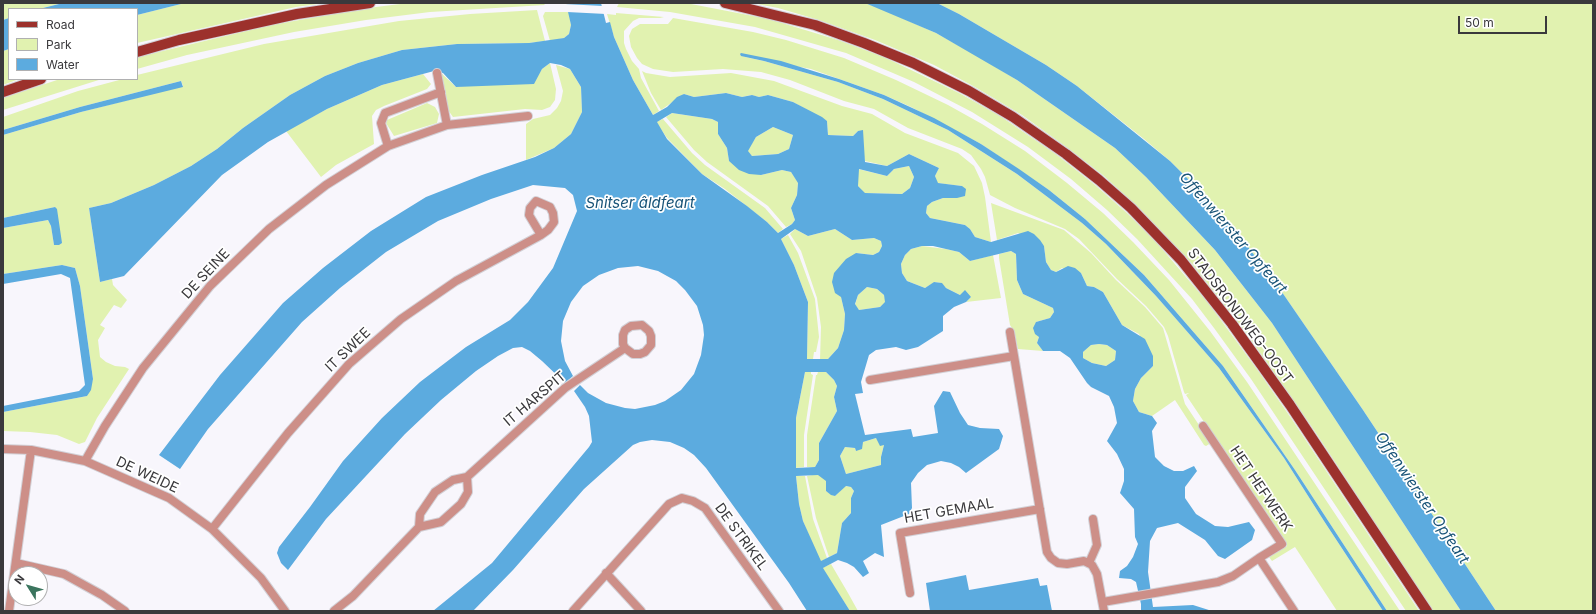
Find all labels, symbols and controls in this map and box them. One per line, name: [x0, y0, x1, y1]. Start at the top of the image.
legend: [8, 8, 138, 80]
scale bar: [1460, 8, 1549, 34]
text: 50 m: [1465, 15, 1494, 30]
text: Road: [46, 17, 75, 32]
text: Park: [46, 37, 72, 52]
text: Water: [46, 57, 79, 72]
water label: Offenwierster Opfeart: [1175, 169, 1291, 297]
water label: Snitser âldfeart: [585, 194, 695, 212]
street label: DE SEINE: [179, 245, 233, 303]
street label: STADSRONDWEG-OOST: [1184, 245, 1296, 387]
street label: IT SWEE: [322, 324, 374, 376]
street label: IT HARSPIT: [500, 368, 570, 430]
water label: Offenwierster Opfeart: [1371, 429, 1473, 567]
street label: HET HEFWERK: [1226, 443, 1296, 535]
street label: DE WEIDE: [113, 453, 181, 497]
street label: HET GEMAAL: [903, 495, 995, 527]
street label: DE STRIKEL: [711, 500, 771, 574]
north arrow: [8, 566, 48, 606]
text: N: [11, 572, 27, 587]

